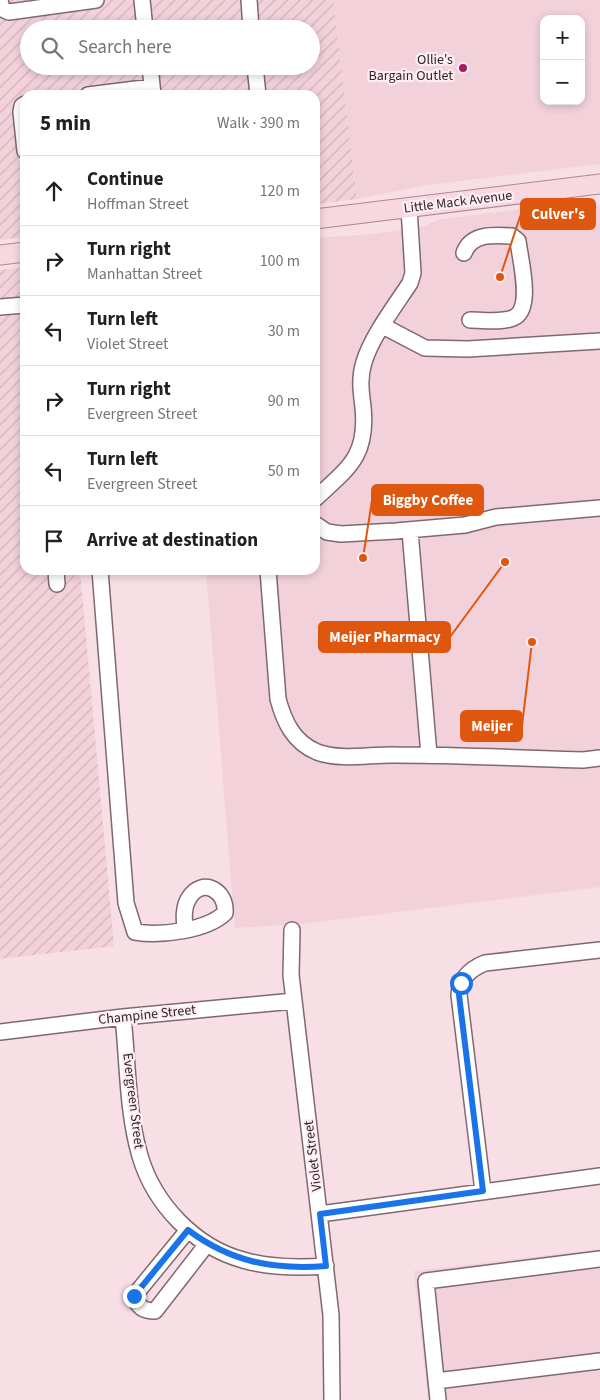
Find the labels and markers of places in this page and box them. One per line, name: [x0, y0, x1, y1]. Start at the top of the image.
place label: Ollie's Bargain Outlet: [368, 50, 453, 86]
marker: Ollie's Bargain Outlet: [457, 62, 469, 74]
callout: Culver's: [521, 199, 595, 229]
callout: Biggby Coffee: [372, 485, 483, 515]
callout: Meijer Pharmacy: [319, 622, 450, 652]
callout: Meijer: [461, 711, 522, 741]

